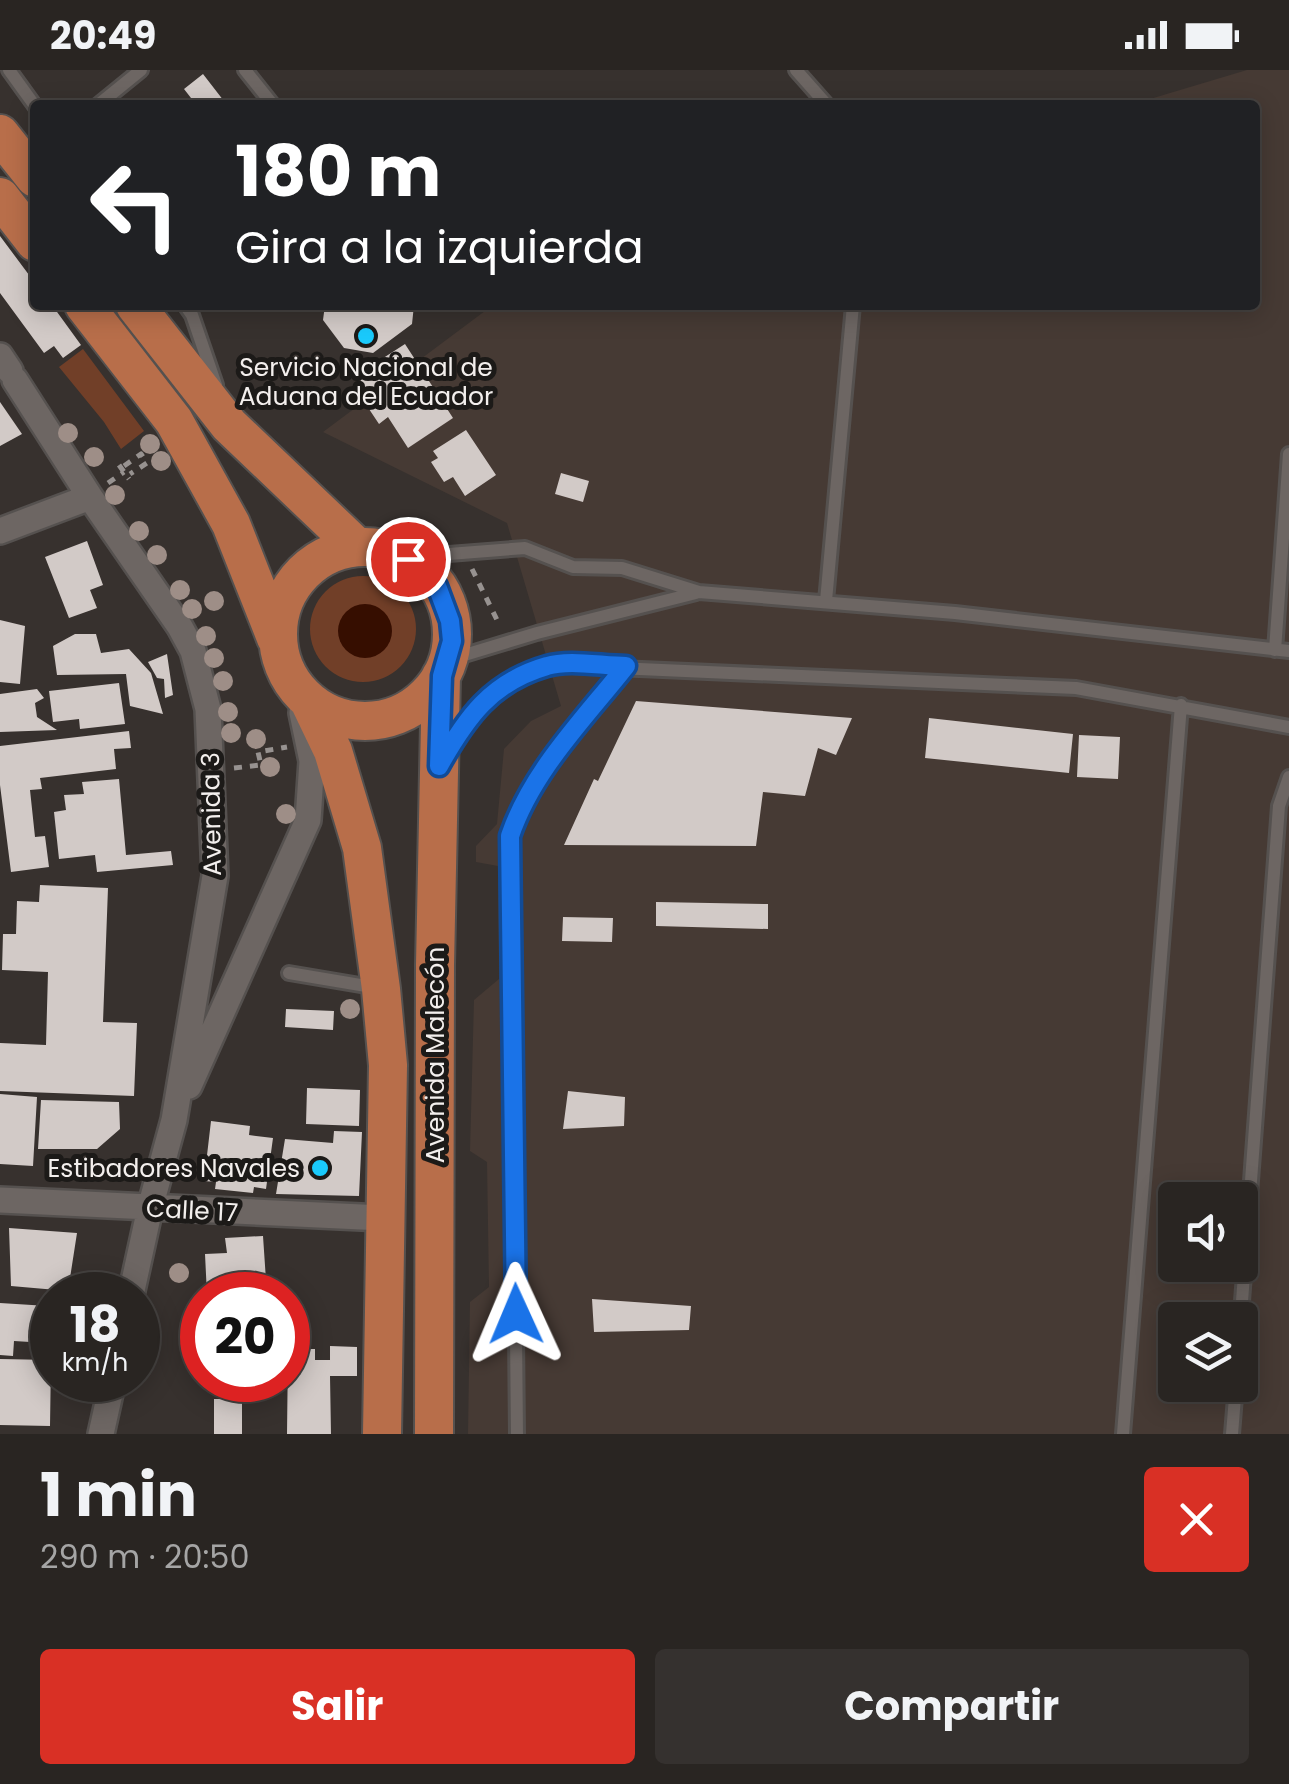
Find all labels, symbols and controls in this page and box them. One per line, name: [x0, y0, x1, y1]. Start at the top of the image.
text: 20:49: [50, 9, 156, 62]
text: 180 m: [235, 122, 441, 221]
icon: left: [70, 140, 200, 270]
text: Gira a la izquierda: [235, 216, 644, 279]
marker: Servicio Nacional de Aduana del Ecuador: [355, 325, 377, 347]
place label: Servicio Nacional de Aduana del Ecuador: [239, 350, 493, 414]
pin: [366, 517, 451, 602]
icon: arrive: [381, 532, 436, 587]
street label: Avenida 3: [193, 752, 230, 876]
street label: Avenida Malecón: [418, 947, 453, 1163]
place label: Estibadores Navales: [48, 1151, 300, 1186]
marker: Estibadores Navales: [309, 1157, 331, 1179]
map controls: [1158, 1182, 1258, 1402]
button: sound: [1158, 1182, 1258, 1282]
street label: Calle 17: [145, 1191, 239, 1230]
position arrow: [464, 1262, 568, 1366]
speed limit sign: 20: [180, 1272, 310, 1402]
text: 18: [69, 1289, 121, 1360]
button: layers: [1158, 1302, 1258, 1402]
text: km/h: [62, 1345, 128, 1380]
text: 1 min: [40, 1453, 197, 1537]
button: close: [1144, 1467, 1249, 1572]
text: 290 m · 20:50: [40, 1534, 250, 1579]
button: Salir: [40, 1649, 635, 1764]
button: Compartir: [655, 1649, 1249, 1764]

